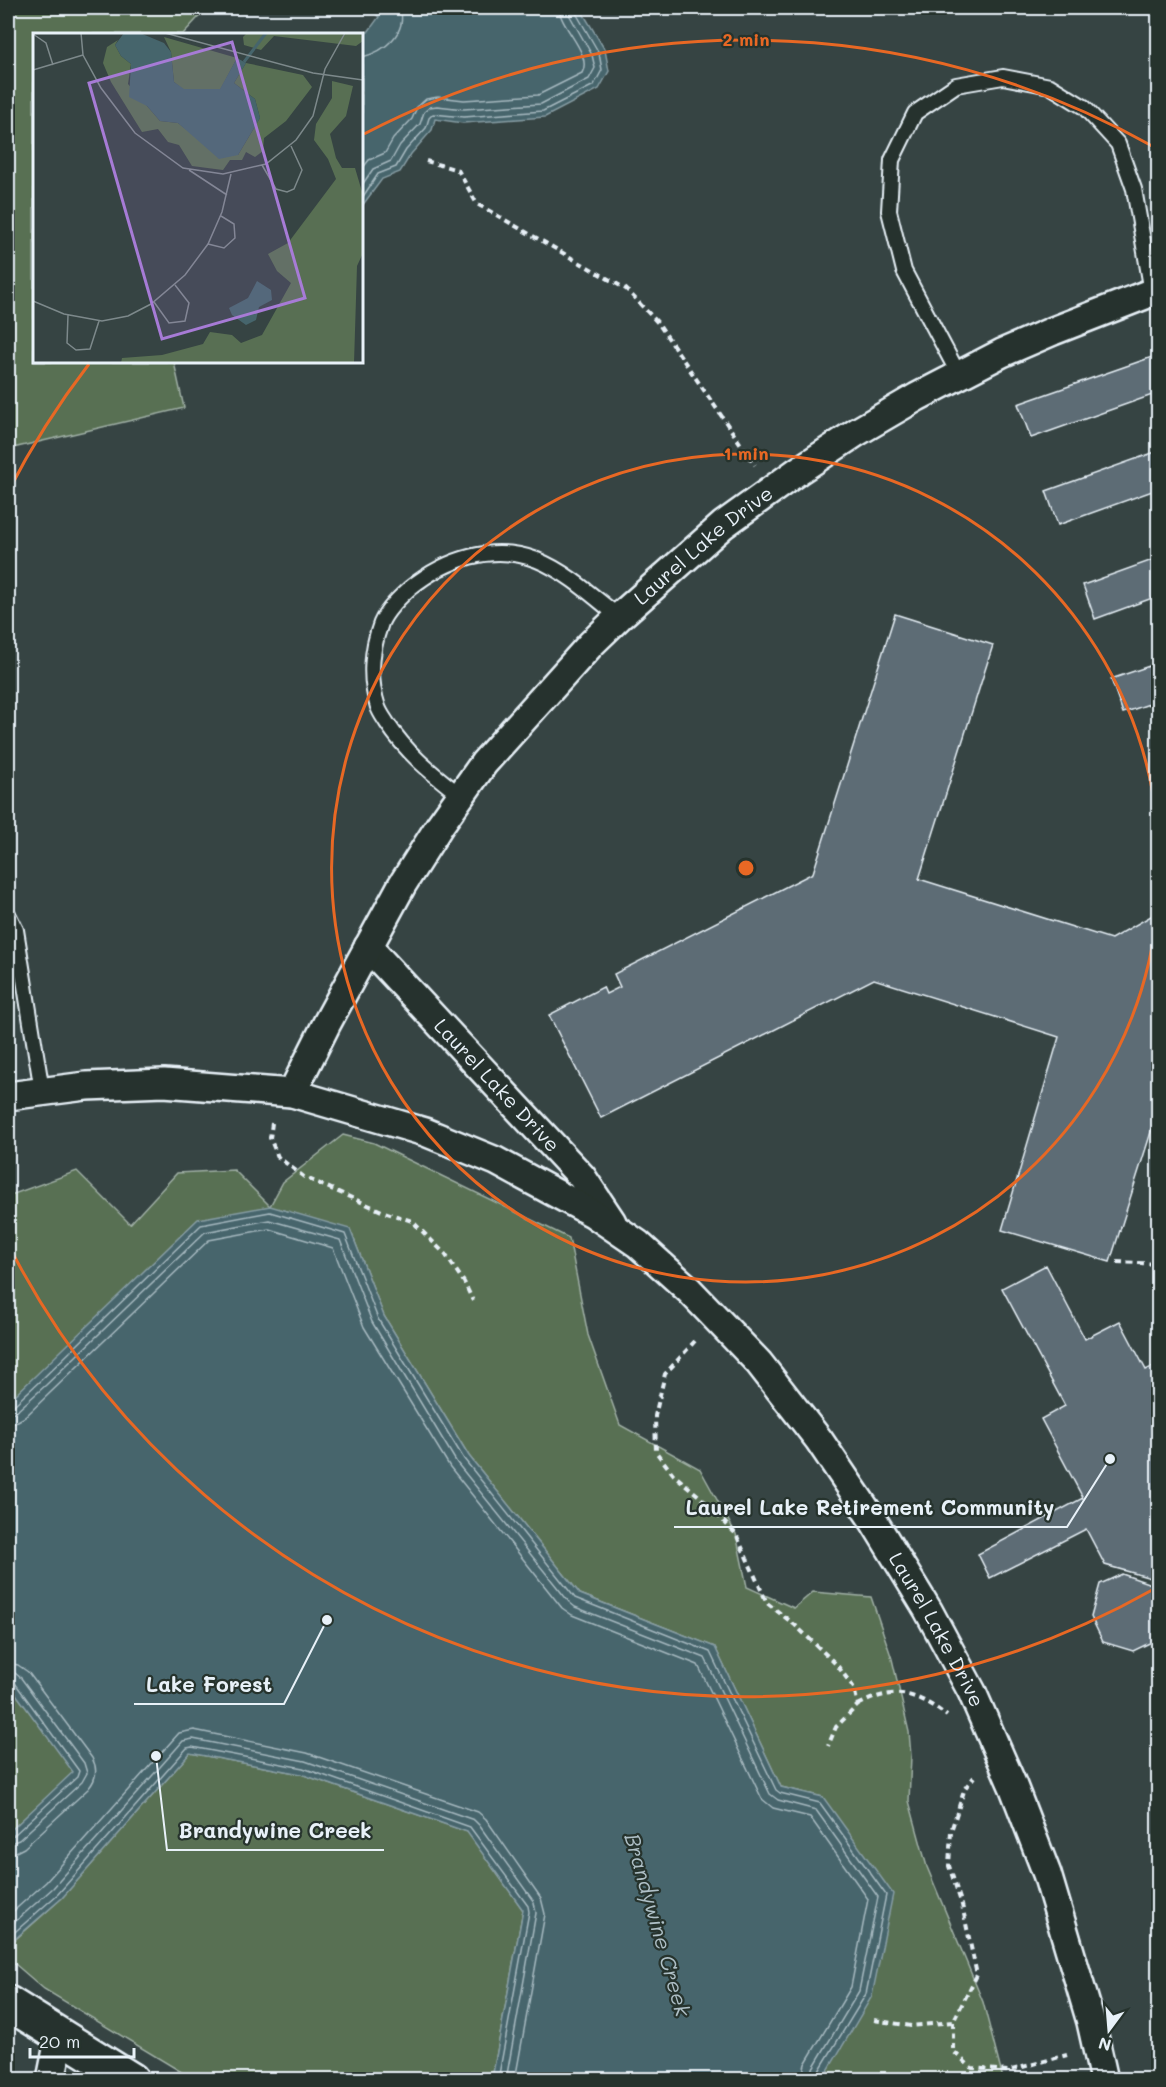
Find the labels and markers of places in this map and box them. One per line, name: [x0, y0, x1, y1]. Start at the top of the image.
centre of rings: [736, 858, 756, 878]
callout: Laurel Lake Retirement Community: [674, 1488, 1067, 1527]
callout: Lake Forest: [134, 1665, 284, 1704]
callout: Brandywine Creek: [167, 1811, 384, 1850]

